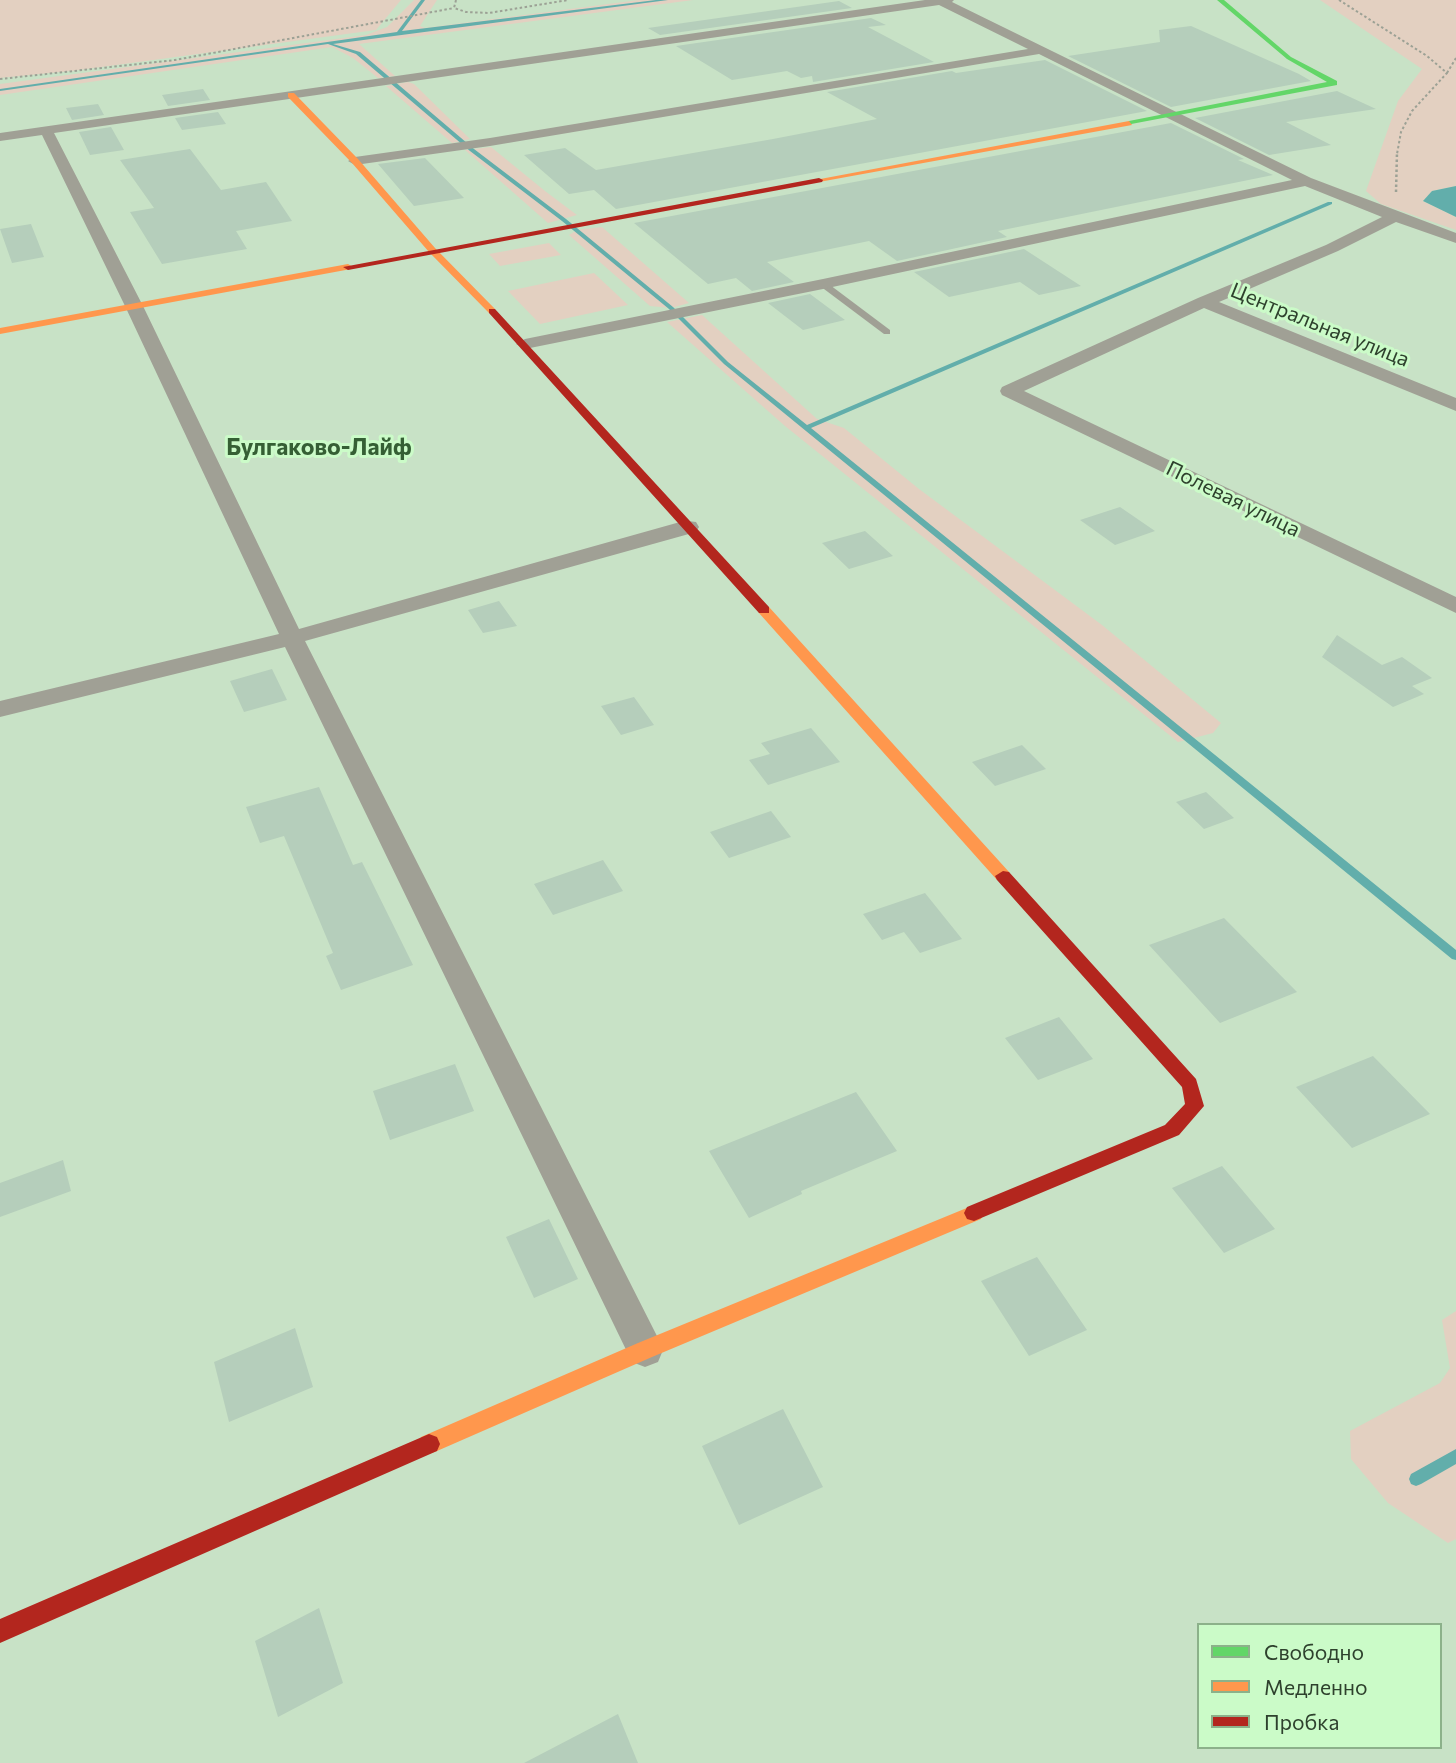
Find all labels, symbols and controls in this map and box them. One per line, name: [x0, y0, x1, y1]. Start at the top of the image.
street label: Центральная улица: [1227, 278, 1413, 372]
district label: Булгаково-Лайф: [226, 433, 412, 461]
street label: Полевая улица: [1162, 456, 1304, 542]
legend: [1197, 1623, 1442, 1749]
text: Свободно: [1264, 1639, 1364, 1664]
text: Медленно: [1264, 1674, 1368, 1699]
text: Пробка: [1264, 1709, 1339, 1734]

